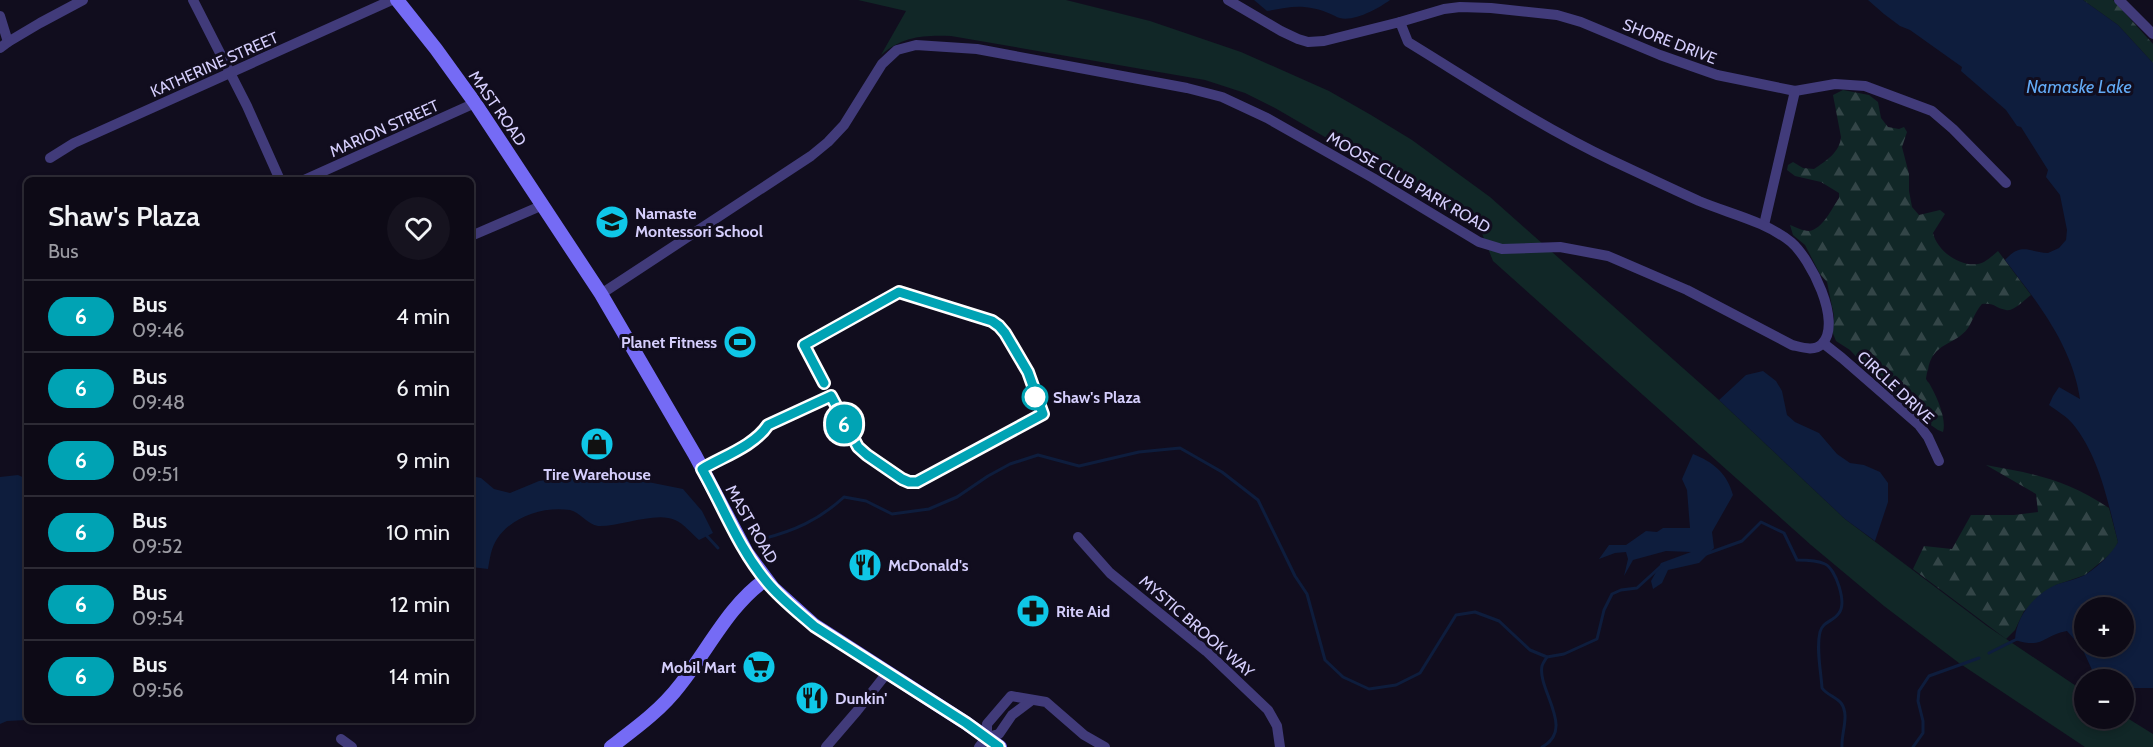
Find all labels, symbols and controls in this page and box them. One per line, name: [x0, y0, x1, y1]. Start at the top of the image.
street label: SHORE DRIVE: [1620, 15, 1720, 68]
street label: KATHERINE STREET: [147, 28, 282, 101]
street label: MAST ROAD: [465, 67, 530, 150]
water label: Namaske Lake: [2026, 76, 2132, 98]
street label: MARION STREET: [327, 96, 442, 161]
street label: MOOSE CLUB PARK ROAD: [1324, 128, 1494, 237]
button: heart: [387, 197, 450, 260]
text: Shaw's Plaza: [48, 199, 200, 233]
school or university icon: Namaste Montessori School: [594, 204, 630, 240]
place label: Namaste Montessori School: [635, 204, 763, 241]
text: Bus: [48, 239, 79, 263]
text: Bus: [132, 291, 167, 318]
text: 4 min: [396, 303, 450, 330]
text: 6: [75, 304, 87, 329]
text: 09:46: [132, 318, 184, 342]
sports icon: Planet Fitness: [722, 324, 758, 360]
place label: Planet Fitness: [621, 333, 717, 352]
street label: CIRCLE DRIVE: [1853, 347, 1938, 428]
text: Bus: [132, 363, 167, 390]
text: 6 min: [396, 375, 450, 402]
text: 6: [75, 376, 87, 401]
marker: Shaw's Plaza: [1022, 384, 1048, 410]
place label: Shaw's Plaza: [1053, 388, 1141, 407]
text: 09:48: [132, 390, 185, 414]
line badge: 6: [824, 404, 864, 444]
text: 6: [838, 412, 850, 437]
shop icon: Tire Warehouse: [579, 426, 615, 462]
text: Bus: [132, 435, 167, 462]
text: 9 min: [396, 447, 450, 474]
text: 6: [75, 448, 87, 473]
text: 09:51: [132, 462, 179, 486]
place label: Tire Warehouse: [543, 465, 651, 484]
street label: MAST ROAD: [721, 482, 782, 567]
text: Bus: [132, 507, 167, 534]
text: 10 min: [386, 519, 450, 546]
text: 6: [75, 520, 87, 545]
text: 09:52: [132, 534, 183, 558]
restaurant icon: McDonald's: [847, 547, 883, 583]
place label: McDonald's: [888, 556, 969, 575]
street label: MYSTIC BROOK WAY: [1135, 571, 1259, 682]
text: Bus: [132, 579, 167, 606]
text: 12 min: [390, 591, 450, 618]
text: 6: [75, 592, 87, 617]
pharmacy icon: Rite Aid: [1015, 593, 1051, 629]
map controls: [2074, 597, 2134, 729]
button: +: [2074, 597, 2134, 657]
place label: Rite Aid: [1056, 602, 1110, 621]
text: 09:54: [132, 606, 184, 630]
supermarket icon: Mobil Mart: [741, 649, 777, 685]
text: Bus: [132, 651, 167, 678]
place label: Mobil Mart: [661, 658, 736, 677]
text: 14 min: [389, 663, 450, 690]
text: 6: [75, 664, 87, 689]
button: −: [2074, 669, 2134, 729]
text: 09:56: [132, 678, 184, 702]
restaurant icon: Dunkin': [794, 680, 830, 716]
place label: Dunkin': [835, 689, 887, 708]

